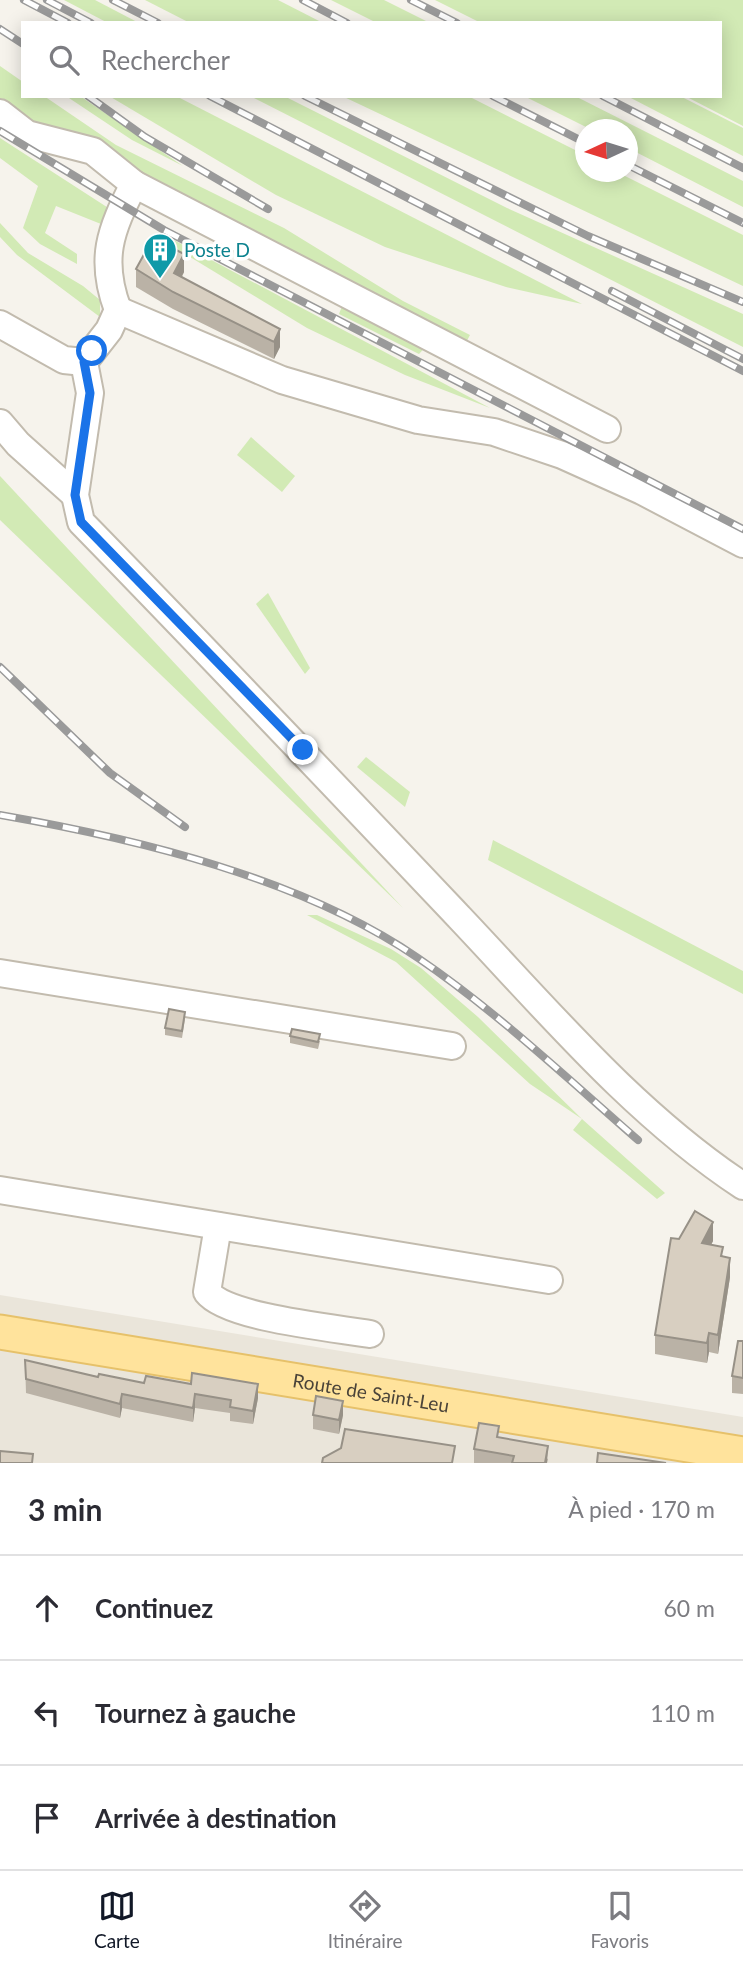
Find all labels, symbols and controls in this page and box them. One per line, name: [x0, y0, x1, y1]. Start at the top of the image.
search box: [21, 21, 722, 98]
icon: search: [45, 41, 83, 79]
text: Rechercher: [101, 44, 230, 76]
north arrow: [575, 119, 638, 182]
building icon: Poste D: [141, 231, 179, 280]
place label: Poste D: [184, 238, 250, 261]
route start: [76, 335, 107, 366]
route end: [287, 734, 318, 765]
street label: Route de Saint-Leu: [291, 1368, 451, 1417]
text: 3 min: [28, 1491, 102, 1527]
text: À pied · 170 m: [568, 1495, 715, 1523]
icon: ahead: [28, 1589, 66, 1627]
text: Continuez: [95, 1592, 213, 1624]
text: 60 m: [664, 1594, 715, 1622]
icon: left: [28, 1694, 66, 1732]
text: Tournez à gauche: [95, 1697, 296, 1729]
text: 110 m: [650, 1699, 715, 1727]
icon: arrive: [28, 1799, 66, 1837]
text: Arrivée à destination: [95, 1802, 337, 1834]
tab: Carte: [94, 1887, 140, 1952]
tab: Itinéraire: [328, 1887, 402, 1952]
tab: Favoris: [590, 1887, 649, 1952]

